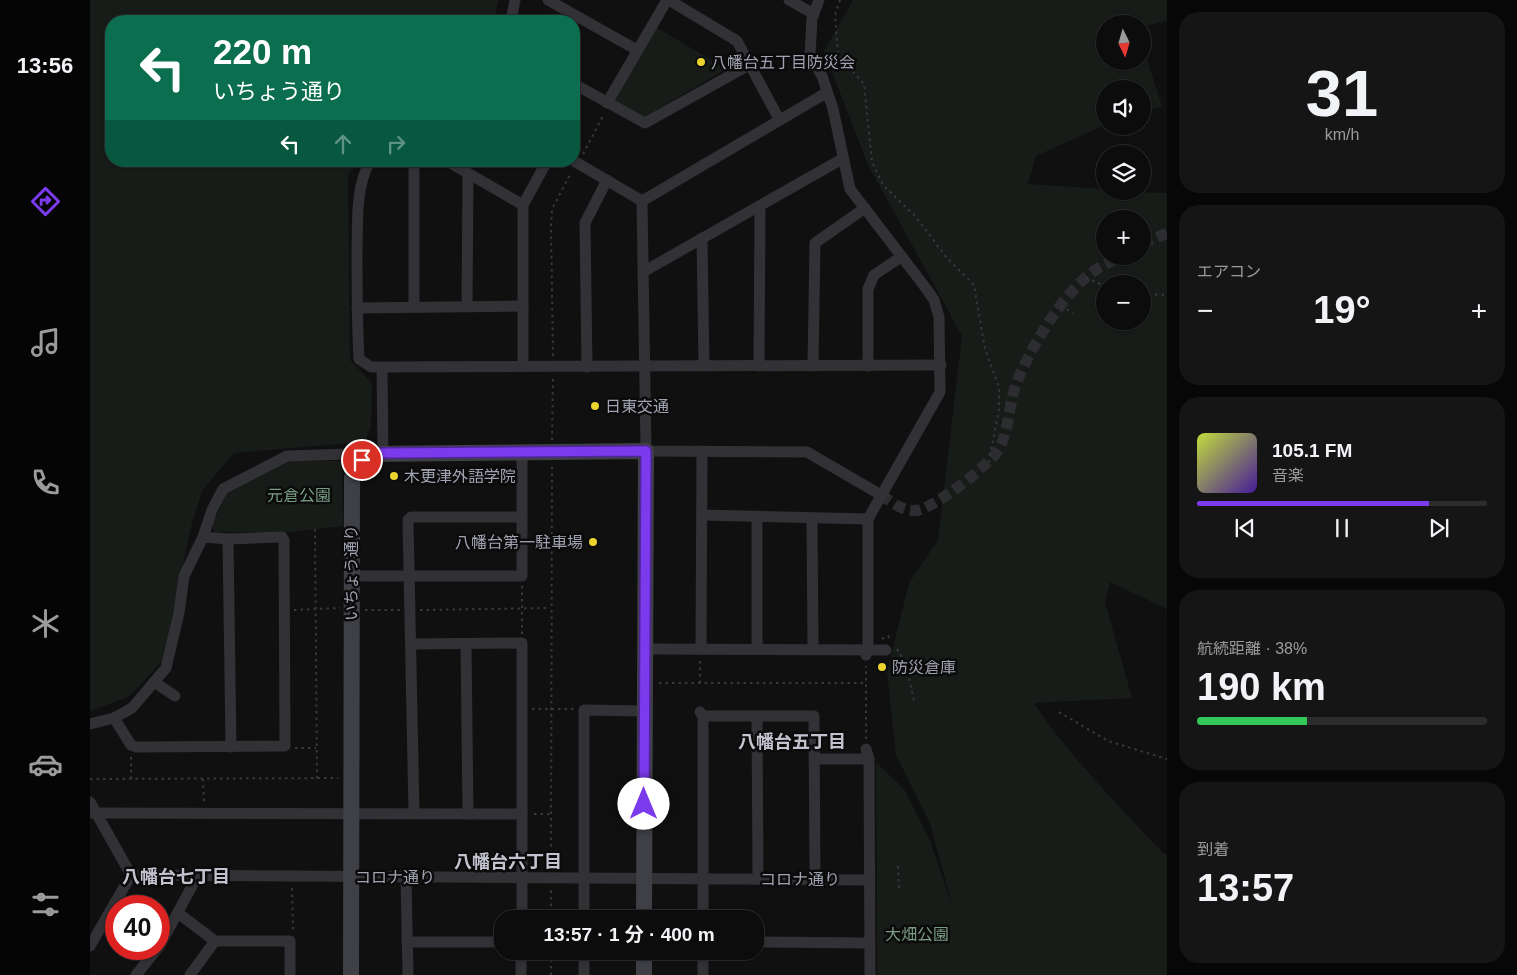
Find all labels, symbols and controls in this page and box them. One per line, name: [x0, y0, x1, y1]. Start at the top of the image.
north arrow: [1096, 15, 1151, 70]
map controls: [1096, 15, 1151, 330]
text: 220 m: [213, 32, 312, 71]
icon: left: [130, 35, 195, 100]
text: 13:56: [17, 53, 73, 78]
place label: 八幡台五丁目防災会: [711, 54, 855, 71]
marker: 八幡台五丁目防災会: [695, 56, 707, 68]
text: 31: [1306, 57, 1378, 130]
text: いちょう通り: [213, 79, 345, 104]
button: sound: [1096, 80, 1151, 135]
text: km/h: [1325, 126, 1359, 143]
icon: left: [276, 130, 304, 158]
icon: ahead: [329, 130, 357, 158]
icon: right: [382, 130, 410, 158]
button: layers: [1096, 145, 1151, 200]
icon: directions: [28, 184, 63, 219]
button: +: [1096, 210, 1151, 265]
text: エアコン: [1197, 263, 1261, 280]
button: −: [1096, 275, 1151, 330]
text: 19°: [1313, 289, 1371, 331]
text: −: [1197, 295, 1213, 326]
text: +: [1471, 295, 1487, 326]
icon: music: [28, 325, 63, 360]
place label: 日東交通: [605, 398, 669, 415]
marker: 日東交通: [589, 400, 601, 412]
pin: [341, 439, 383, 481]
text: 105.1 FM: [1272, 440, 1352, 461]
icon: arrive: [348, 446, 376, 474]
icon: phone: [28, 465, 63, 500]
text: 音楽: [1272, 467, 1304, 484]
place label: 木更津外語学院: [404, 468, 516, 485]
marker: 木更津外語学院: [388, 470, 400, 482]
park label: 元倉公園: [267, 487, 331, 504]
icon: previous: [1231, 514, 1259, 542]
icon: pause: [1328, 514, 1356, 542]
icon: next: [1425, 514, 1453, 542]
street label: いちょう通り: [343, 525, 360, 621]
place label: 八幡台第一駐車場: [455, 534, 583, 551]
marker: 八幡台第一駐車場: [587, 536, 599, 548]
icon: climate: [28, 606, 63, 641]
text: 航続距離 · 38%: [1197, 640, 1307, 657]
place label: 防災倉庫: [892, 659, 956, 676]
marker: 防災倉庫: [876, 661, 888, 673]
text: 190 km: [1197, 666, 1326, 708]
district label: 八幡台五丁目: [738, 732, 846, 752]
icon: car: [28, 747, 63, 782]
position arrow: [617, 777, 669, 829]
text: 到着: [1197, 841, 1229, 858]
district label: 八幡台六丁目: [454, 852, 562, 872]
district label: 八幡台七丁目: [122, 867, 230, 887]
text: 13:57: [1197, 867, 1294, 909]
street label: コロナ通り: [355, 869, 435, 886]
street label: コロナ通り: [760, 871, 840, 888]
icon: filters: [28, 887, 63, 922]
speed limit sign: 40: [105, 895, 170, 960]
text: 13:57 · 1 分 · 400 m: [543, 924, 715, 945]
park label: 大畑公園: [885, 926, 949, 943]

